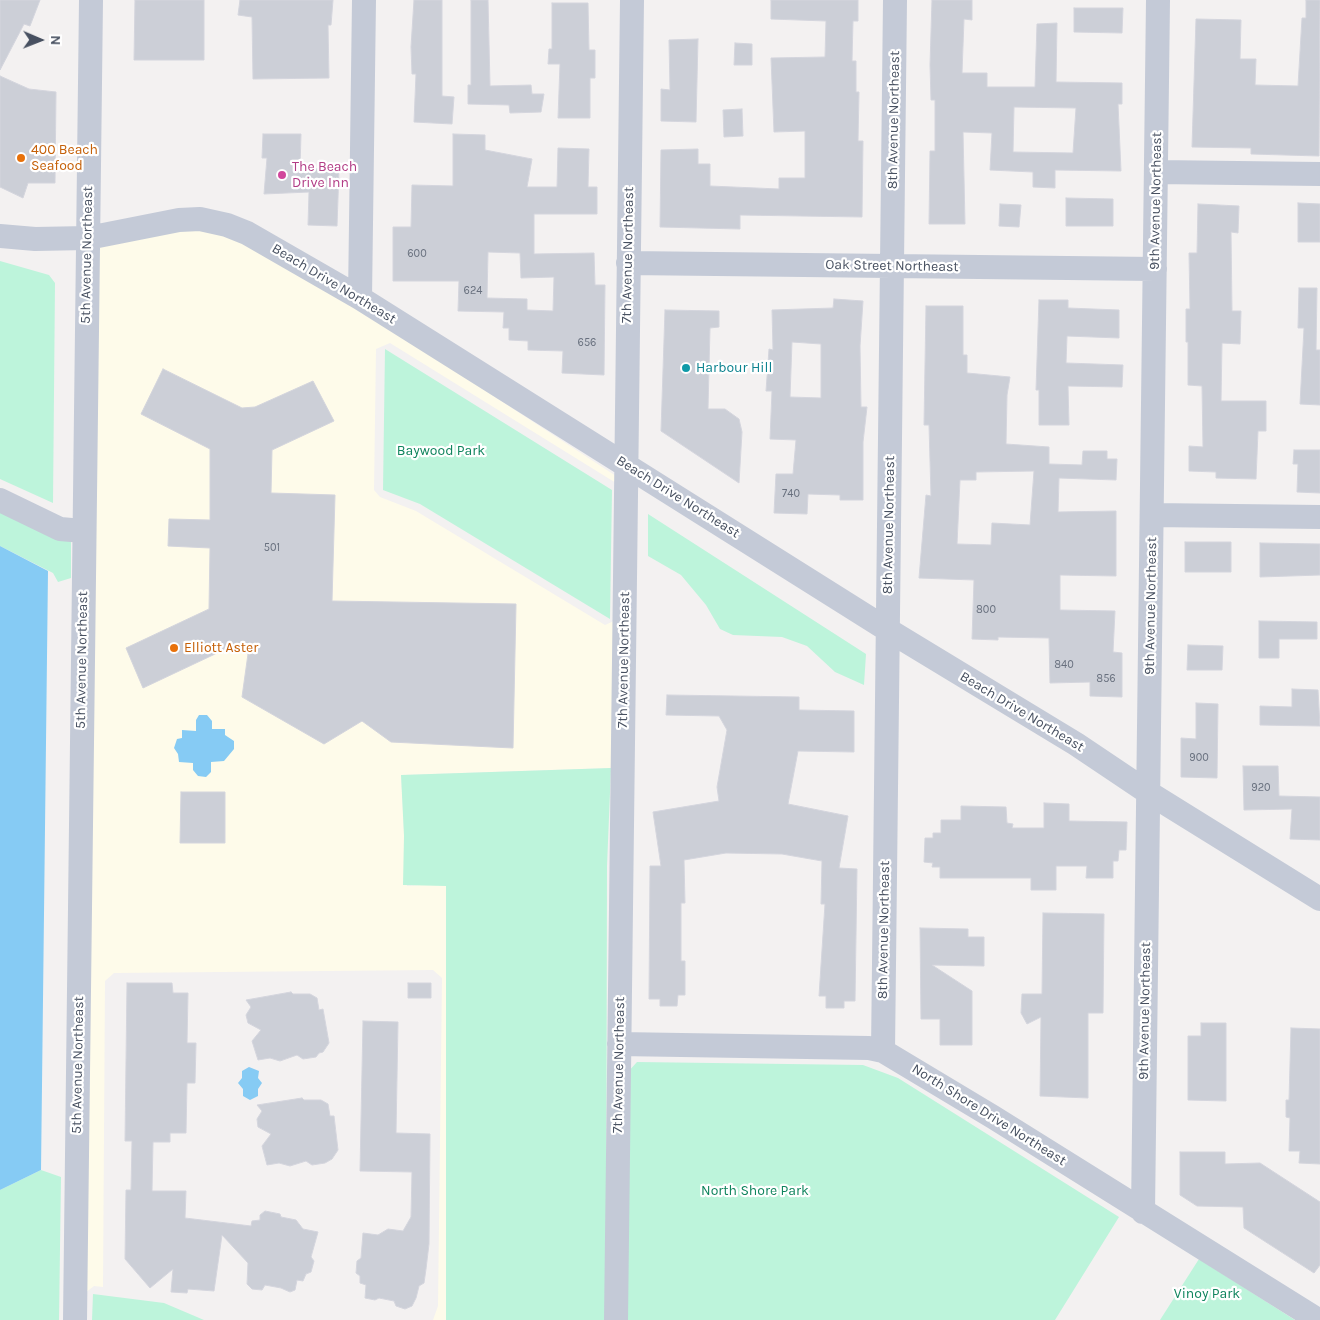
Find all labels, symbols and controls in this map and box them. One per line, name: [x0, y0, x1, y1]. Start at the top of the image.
north arrow: [15, 15, 65, 65]
text: N: [47, 35, 64, 45]
street label: 8th Avenue Northeast: [884, 51, 904, 189]
street label: 9th Avenue Northeast: [1146, 132, 1166, 270]
place label: 400 Beach Seafood: [31, 142, 98, 174]
marker: 400 Beach Seafood: [15, 152, 27, 164]
place label: The Beach Drive Inn: [292, 159, 357, 192]
marker: The Beach Drive Inn: [276, 169, 288, 181]
street label: 5th Avenue Northeast: [77, 186, 97, 324]
street label: 7th Avenue Northeast: [618, 187, 638, 323]
street label: Beach Drive Northeast: [269, 240, 399, 328]
house number: 600: [407, 247, 427, 261]
street label: Oak Street Northeast: [825, 256, 959, 276]
house number: 624: [464, 284, 482, 298]
house number: 656: [578, 336, 596, 350]
place label: Harbour Hill: [696, 360, 772, 376]
marker: Harbour Hill: [680, 362, 692, 374]
park label: Baywood Park: [397, 443, 485, 459]
street label: Beach Drive Northeast: [613, 452, 743, 542]
street label: 8th Avenue Northeast: [879, 456, 899, 594]
house number: 740: [782, 487, 800, 501]
street label: 9th Avenue Northeast: [1141, 537, 1161, 675]
house number: 501: [264, 541, 280, 555]
street label: 5th Avenue Northeast: [72, 591, 92, 729]
street label: 7th Avenue Northeast: [614, 592, 634, 728]
house number: 800: [976, 603, 996, 617]
place label: Elliott Aster: [184, 640, 258, 656]
marker: Elliott Aster: [168, 642, 180, 654]
house number: 840: [1054, 658, 1074, 672]
street label: Beach Drive Northeast: [957, 668, 1087, 756]
house number: 856: [1096, 672, 1116, 686]
house number: 900: [1189, 751, 1209, 765]
house number: 920: [1251, 781, 1271, 795]
street label: 8th Avenue Northeast: [874, 861, 894, 999]
street label: 9th Avenue Northeast: [1135, 942, 1155, 1080]
street label: 5th Avenue Northeast: [68, 996, 88, 1134]
street label: 7th Avenue Northeast: [609, 997, 629, 1133]
street label: North Shore Drive Northeast: [909, 1060, 1069, 1170]
park label: North Shore Park: [701, 1183, 809, 1199]
park label: Vinoy Park: [1174, 1286, 1240, 1302]

